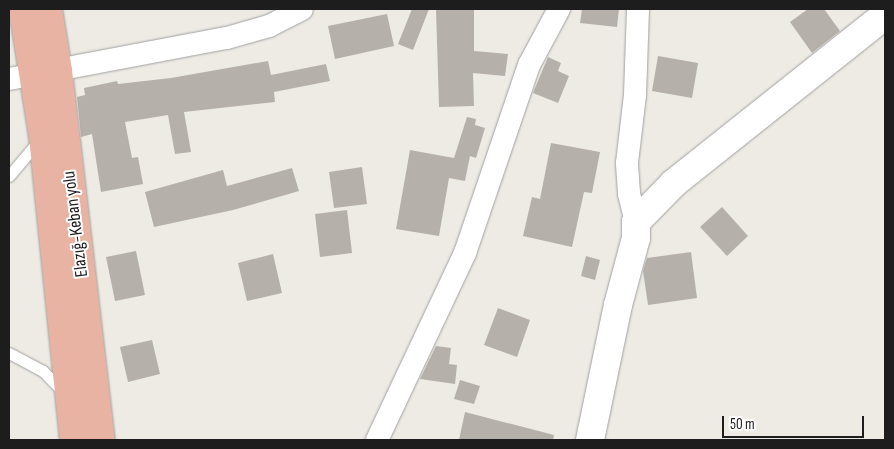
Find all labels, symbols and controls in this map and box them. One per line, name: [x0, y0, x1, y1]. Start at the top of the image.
street label: Elazığ-Keban yolu: [59, 170, 93, 278]
scale bar: [724, 406, 866, 438]
text: 50 m: [730, 415, 755, 434]

